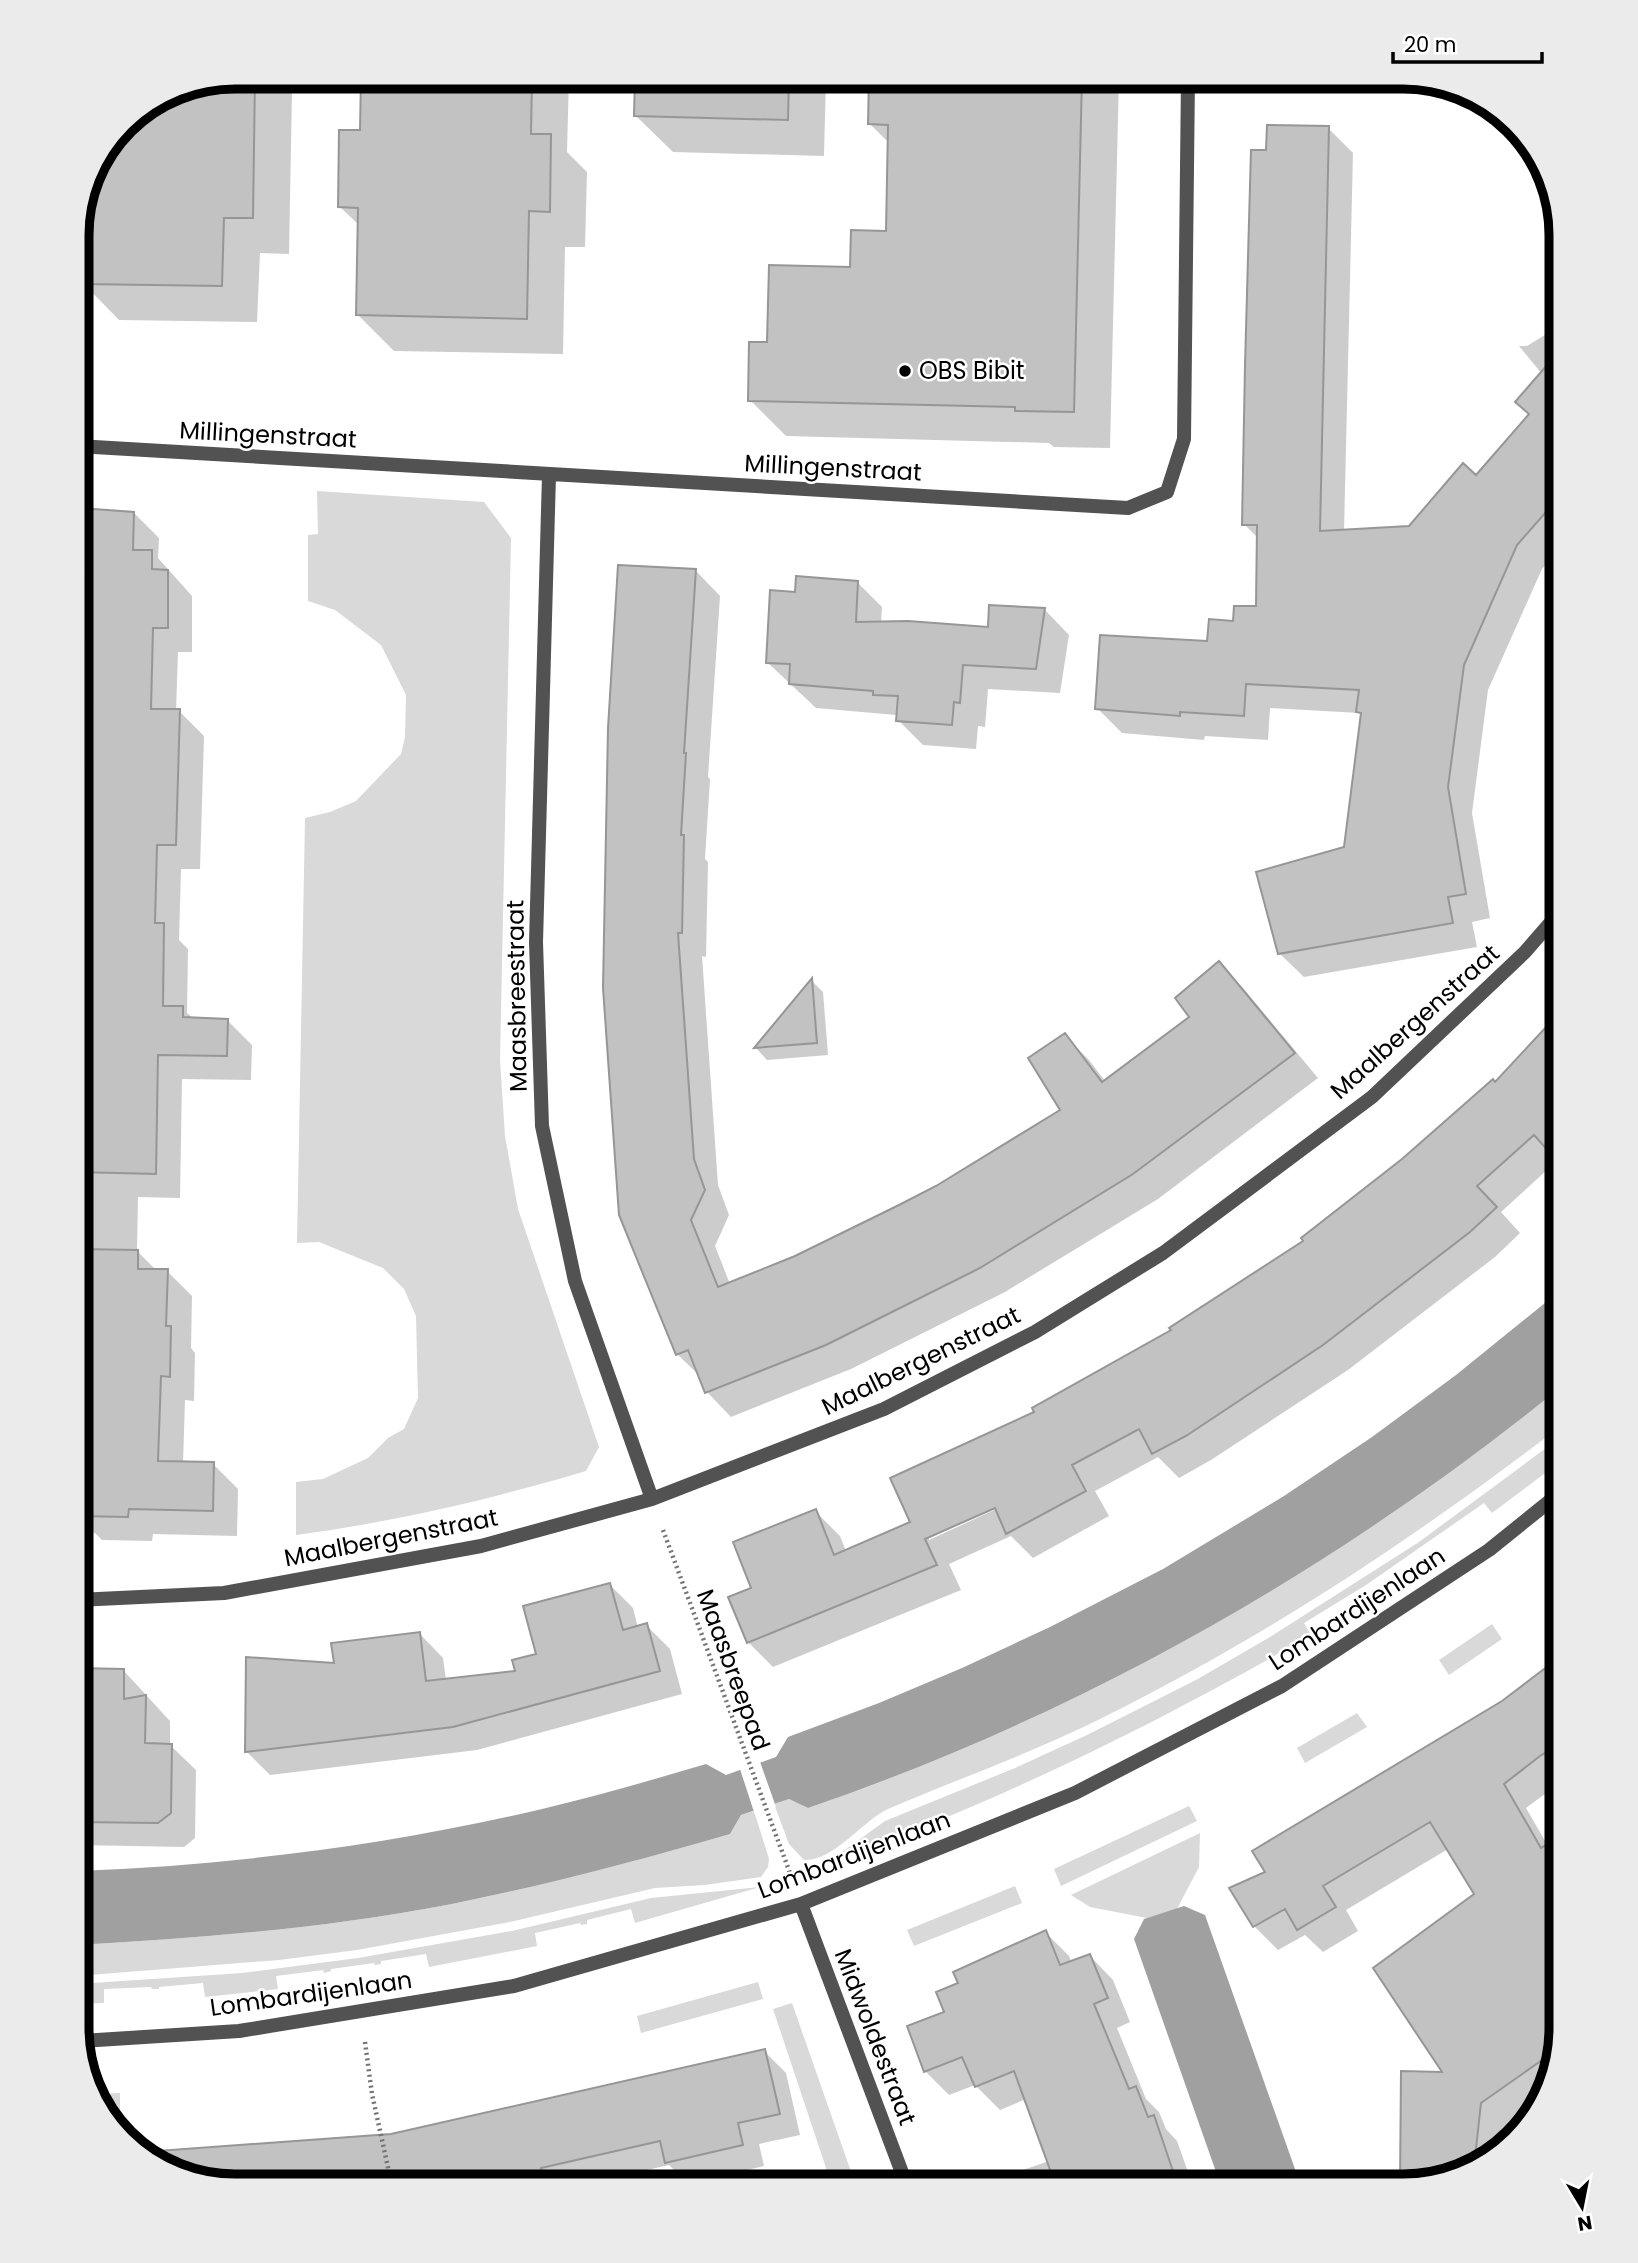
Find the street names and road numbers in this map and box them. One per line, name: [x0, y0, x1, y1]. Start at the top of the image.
street label: Millingenstraat: [179, 413, 358, 456]
street label: Millingenstraat: [744, 446, 923, 489]
street label: Maasbreestraat: [498, 900, 535, 1092]
street label: Maalbergenstraat: [1323, 937, 1506, 1106]
street label: Maalbergenstraat: [816, 1298, 1026, 1423]
street label: Maalbergenstraat: [281, 1501, 501, 1574]
street label: Lombardijenlaan: [1262, 1539, 1451, 1678]
street label: Maasbreepad: [689, 1585, 778, 1755]
street label: Lombardijenlaan: [753, 1803, 955, 1906]
street label: Midwoldestraat: [827, 1944, 924, 2130]
street label: Lombardijenlaan: [208, 1963, 414, 2024]

